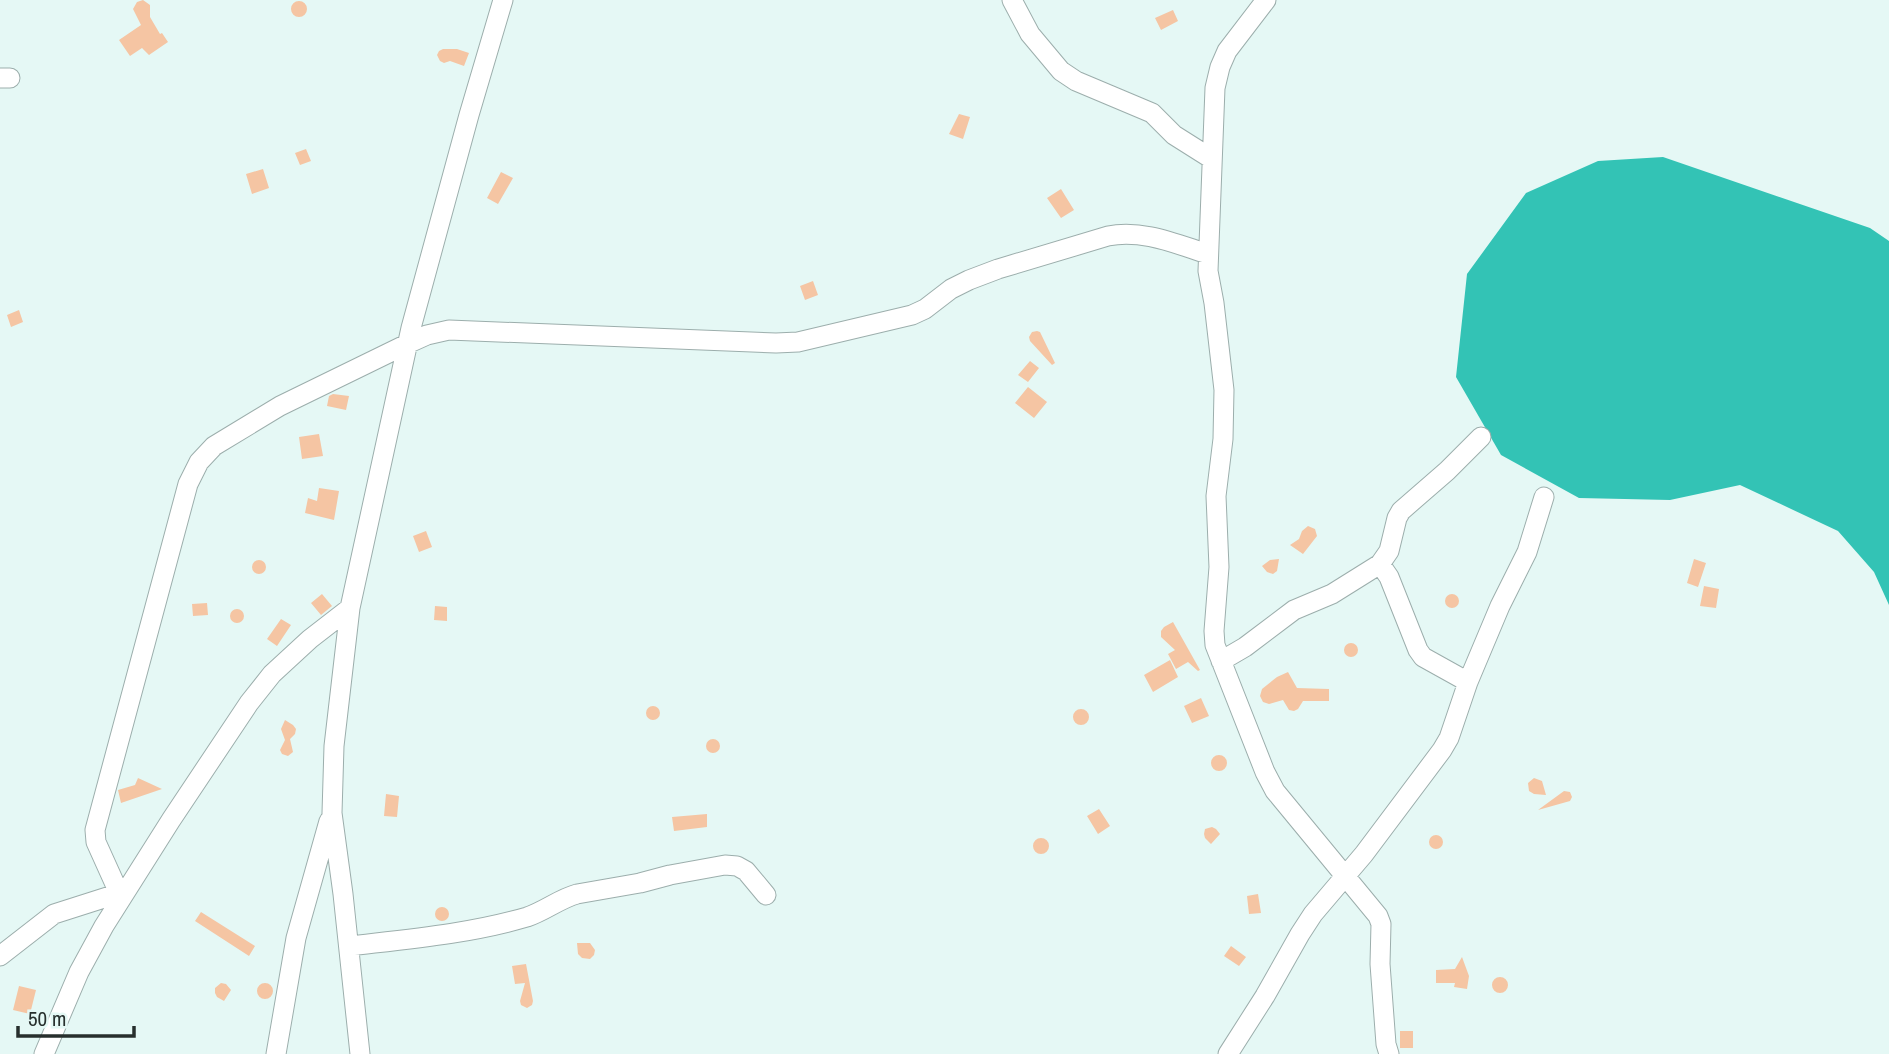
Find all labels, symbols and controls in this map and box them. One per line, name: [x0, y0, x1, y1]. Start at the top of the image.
scale bar: [18, 995, 133, 1038]
text: 50 m: [28, 1004, 66, 1033]

